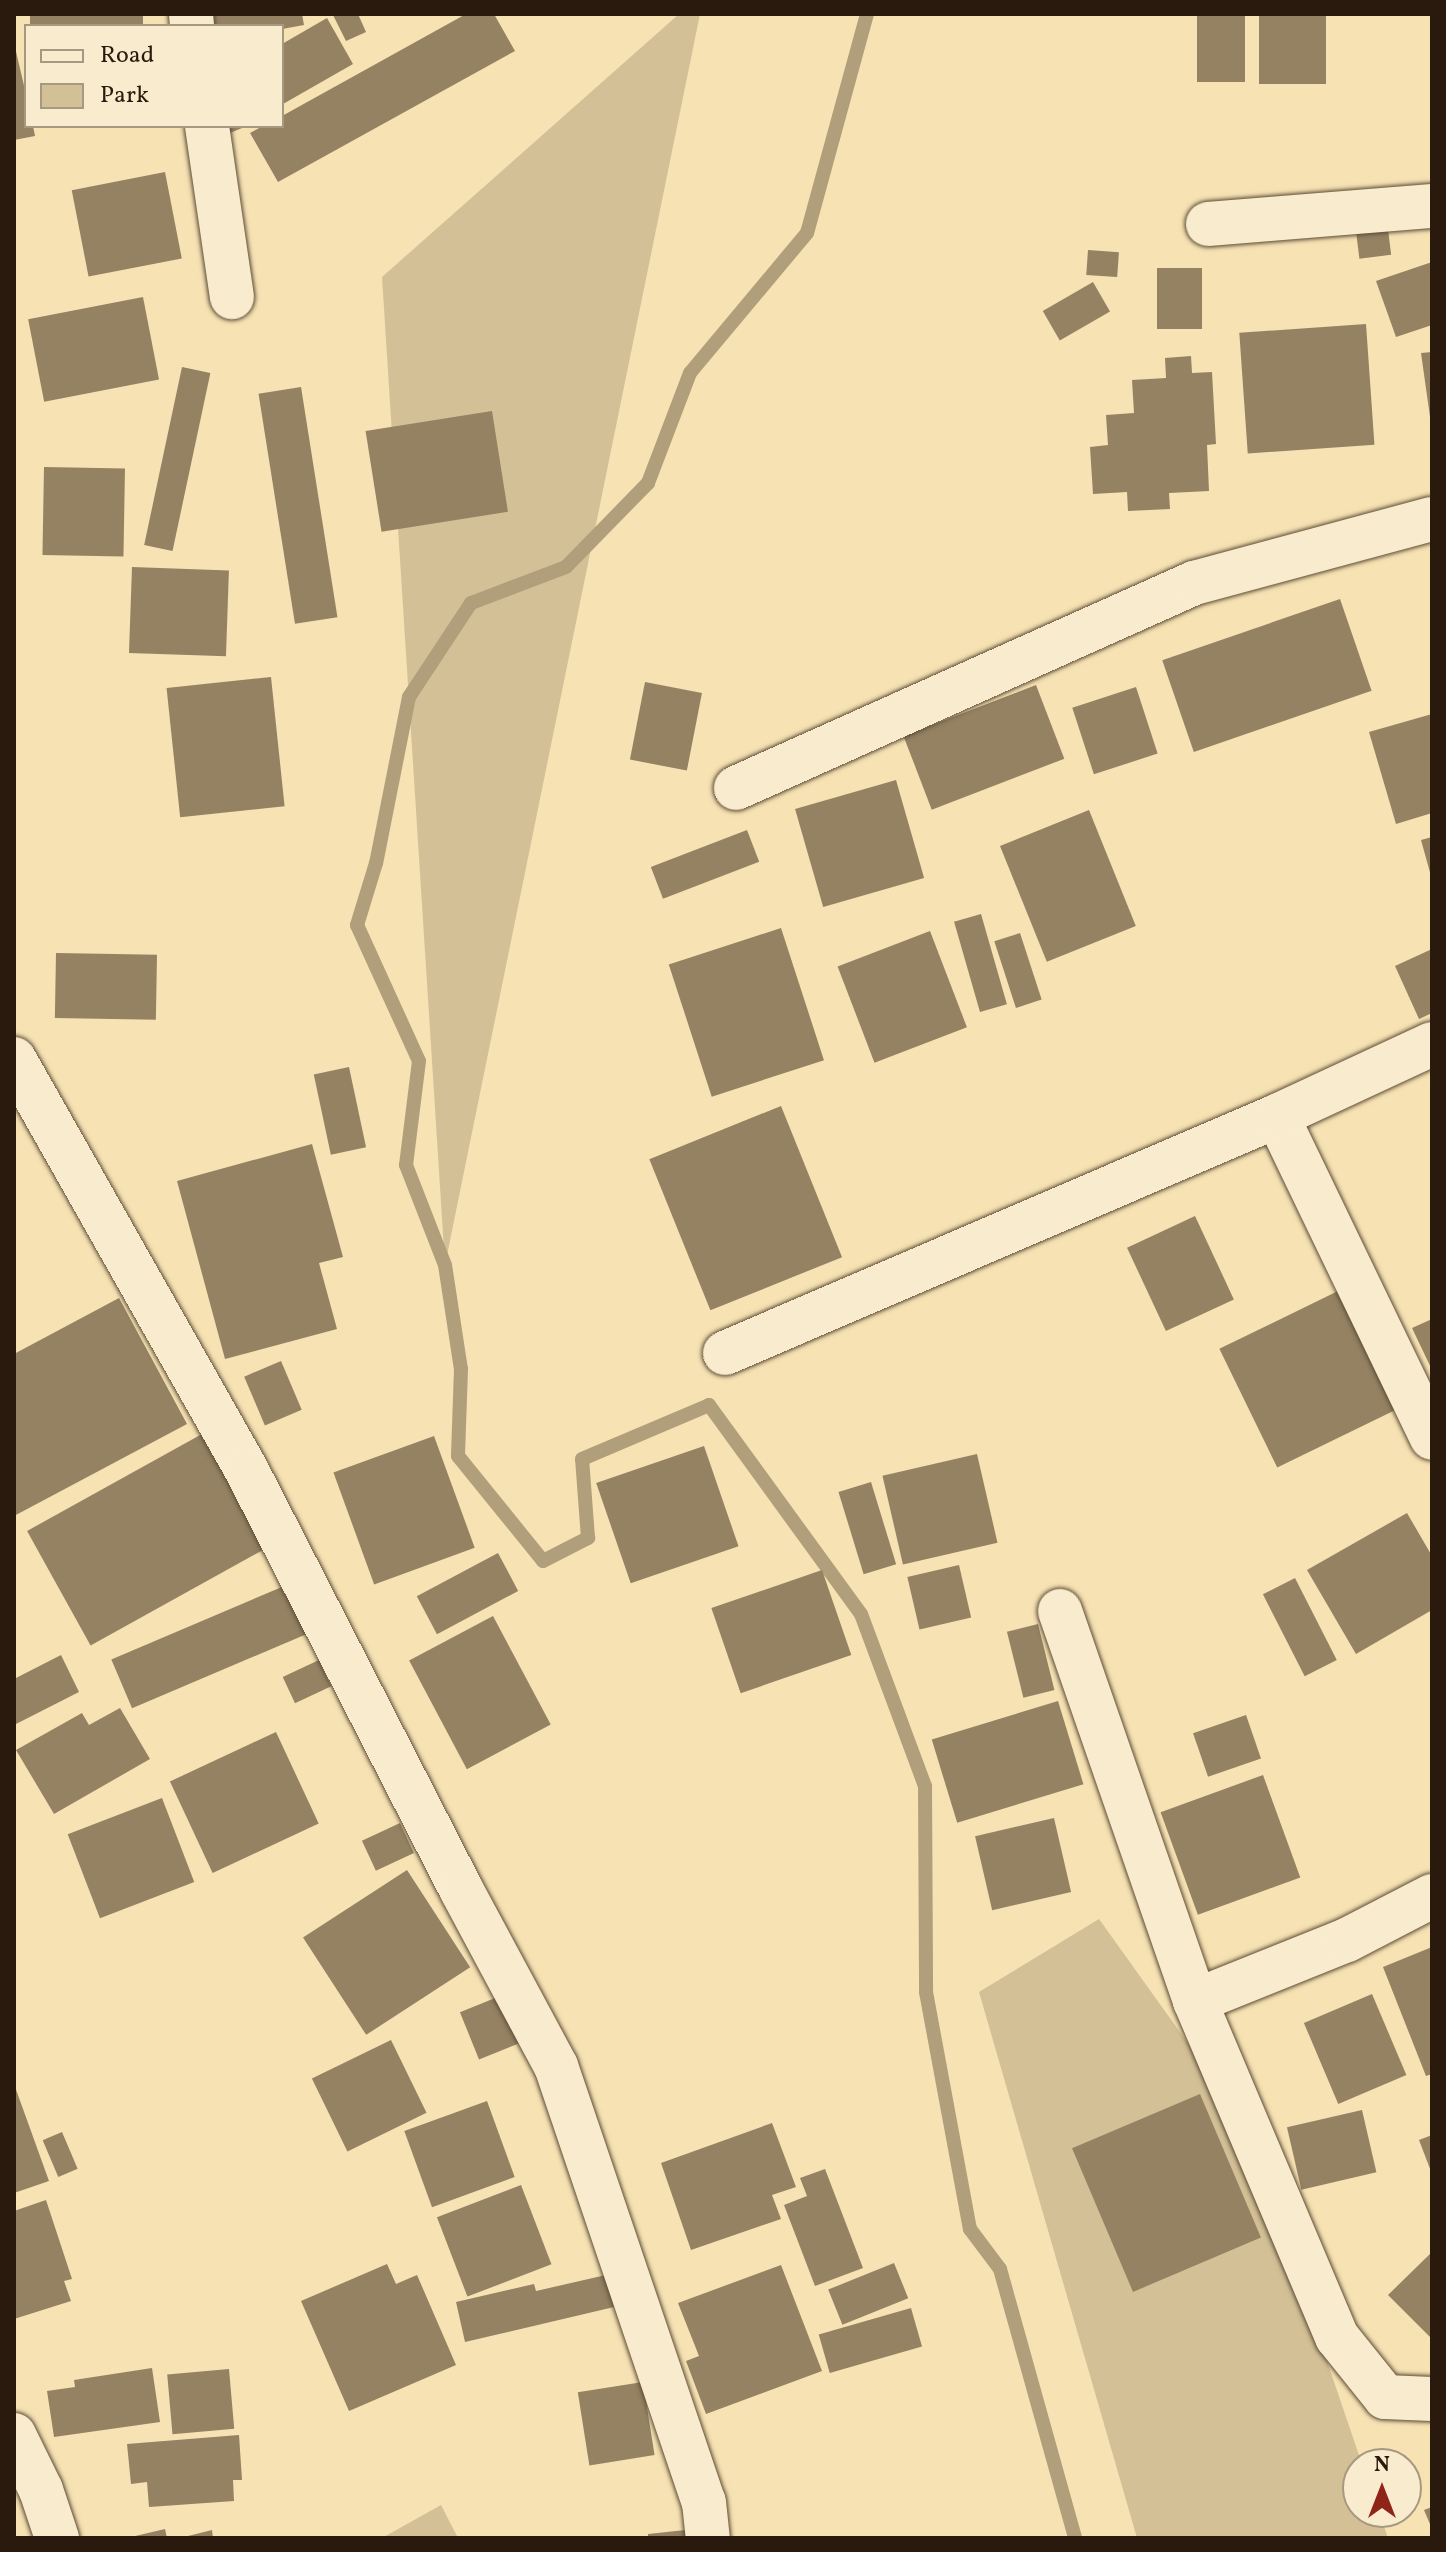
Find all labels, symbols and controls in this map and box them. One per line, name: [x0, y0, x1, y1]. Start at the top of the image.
legend: [24, 24, 284, 128]
text: Road: [100, 39, 154, 73]
text: Park: [100, 79, 149, 113]
north arrow: [1342, 2448, 1422, 2528]
text: N: [1374, 2450, 1390, 2481]

